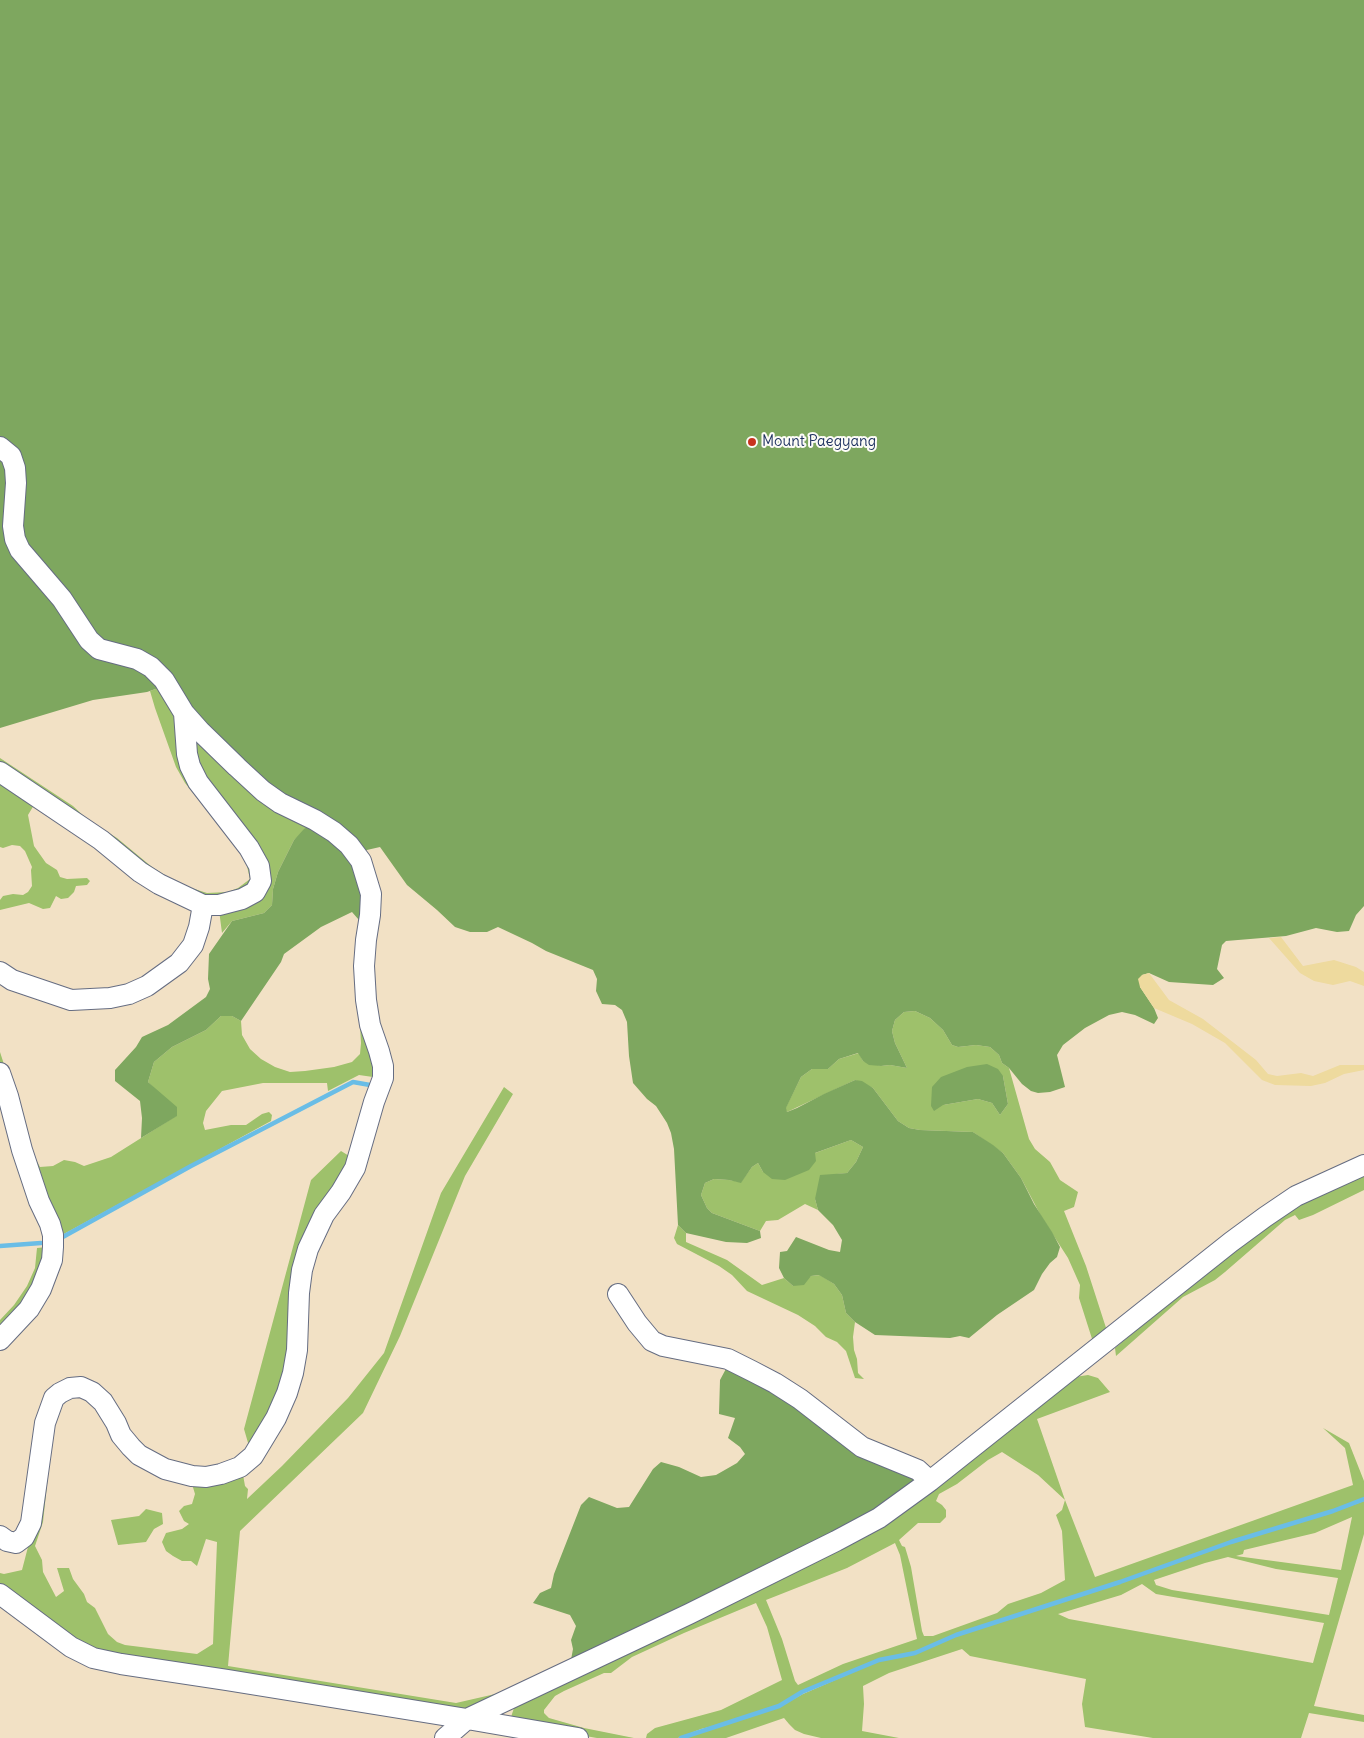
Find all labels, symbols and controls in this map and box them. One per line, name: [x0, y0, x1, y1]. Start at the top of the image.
place label: Mount Paegyang: [762, 433, 876, 451]
marker: Mount Paegyang: [746, 436, 758, 448]

